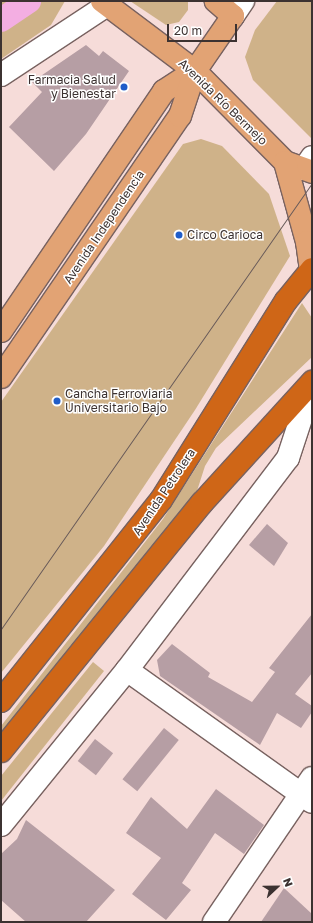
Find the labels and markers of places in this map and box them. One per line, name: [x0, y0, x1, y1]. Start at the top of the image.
place label: Farmacia Salud y Bienestar: [28, 73, 116, 101]
marker: Farmacia Salud y Bienestar: [119, 82, 129, 92]
place label: Circo Carioca: [187, 228, 263, 242]
marker: Circo Carioca: [174, 230, 184, 240]
place label: Cancha Ferroviaria Universitario Bajo: [65, 387, 173, 415]
marker: Cancha Ferroviaria Universitario Bajo: [52, 396, 62, 406]

